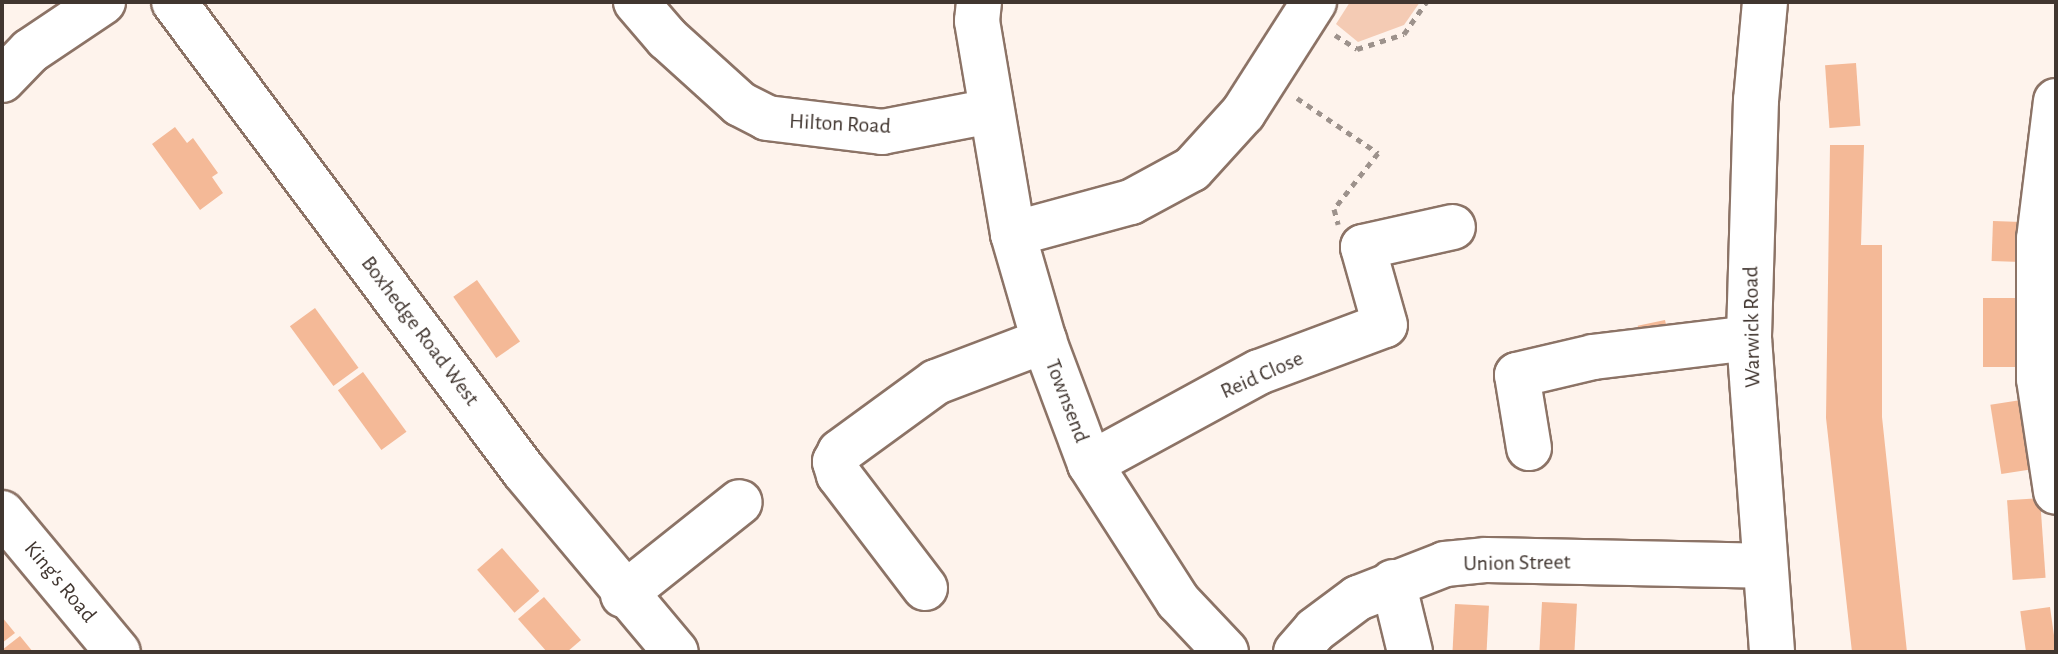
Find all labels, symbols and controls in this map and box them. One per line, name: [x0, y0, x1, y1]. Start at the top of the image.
street label: Hilton Road: [788, 108, 892, 140]
street label: Boxhedge Road West: [355, 251, 485, 411]
street label: Warwick Road: [1738, 266, 1766, 388]
street label: Reid Close: [1216, 345, 1308, 405]
street label: Townsend: [1039, 356, 1095, 446]
street label: King's Road: [18, 536, 102, 628]
street label: Union Street: [1463, 549, 1571, 577]

